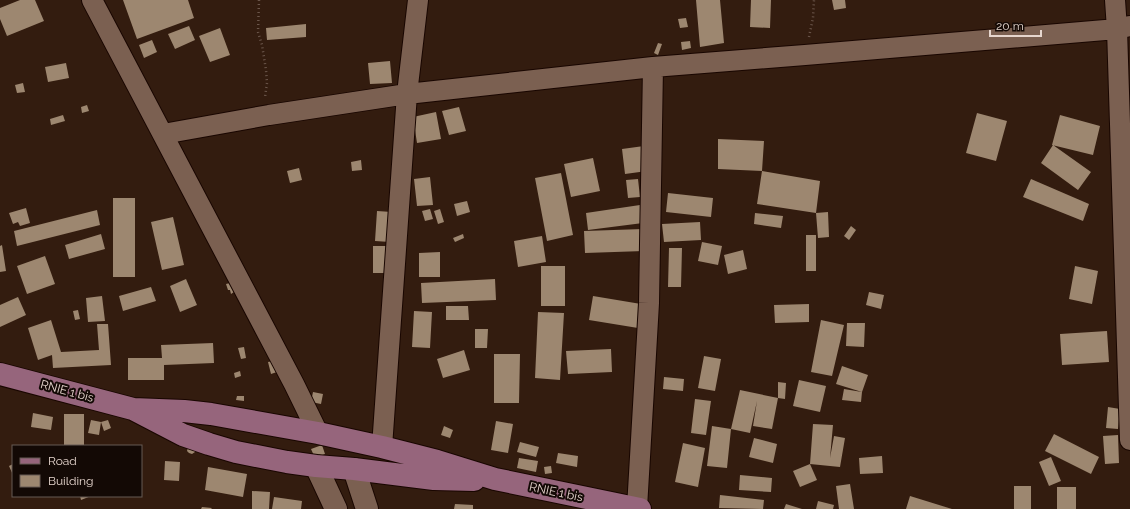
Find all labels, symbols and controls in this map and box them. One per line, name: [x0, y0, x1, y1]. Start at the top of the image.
scale bar: [990, 12, 1041, 38]
text: 20 m: [996, 19, 1024, 33]
street label: RNIE 1 bis: [39, 377, 95, 405]
legend: [12, 445, 142, 497]
text: Road: [48, 454, 77, 468]
text: Building: [48, 474, 94, 488]
street label: RNIE 1 bis: [528, 479, 584, 505]

